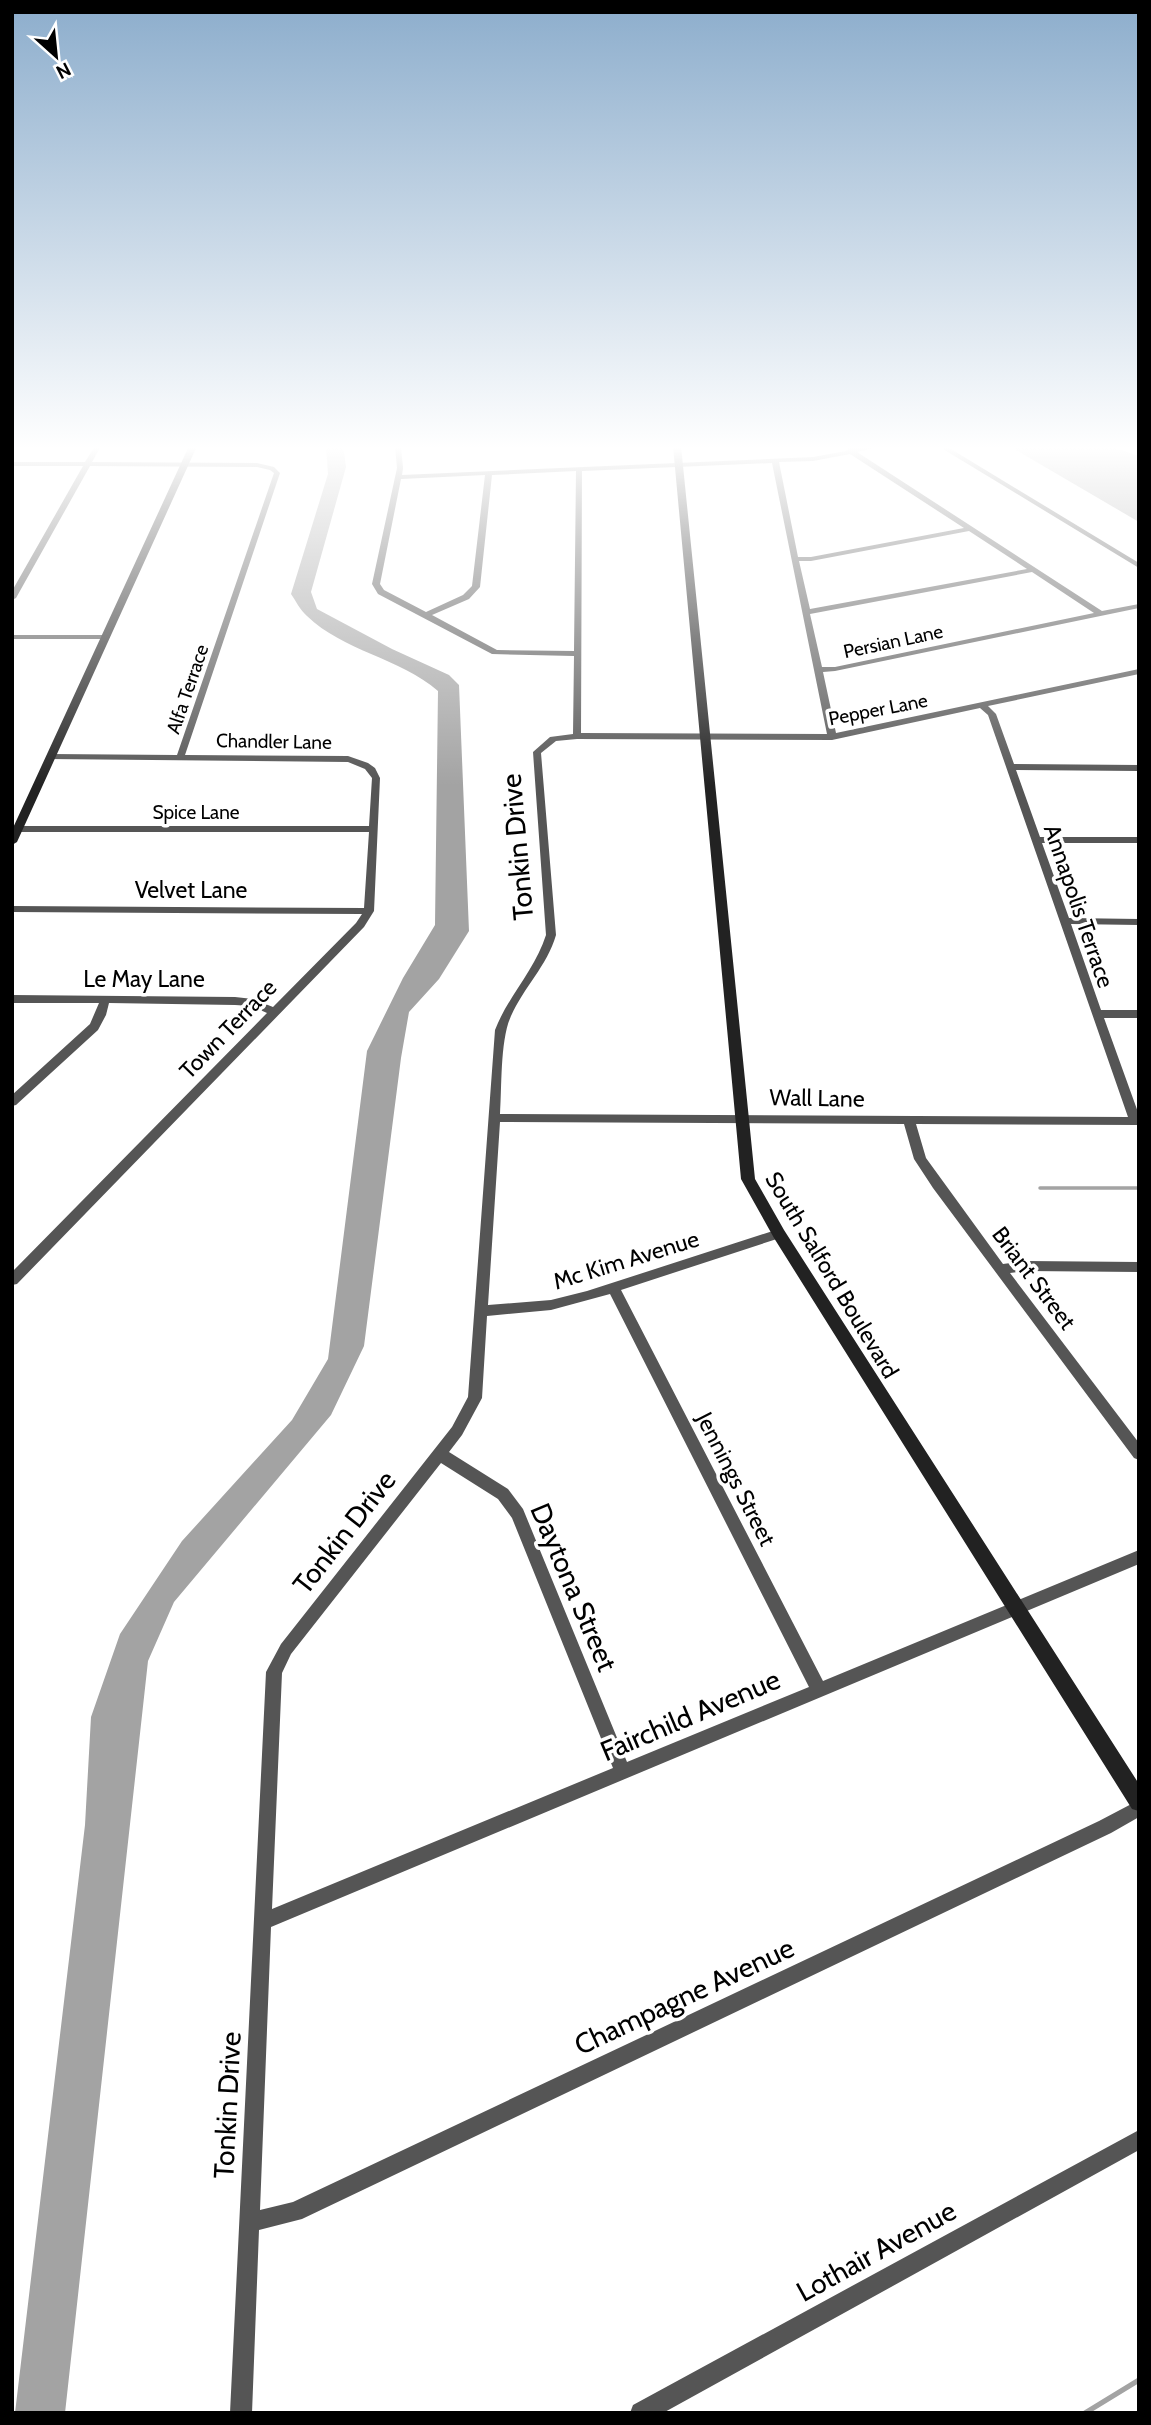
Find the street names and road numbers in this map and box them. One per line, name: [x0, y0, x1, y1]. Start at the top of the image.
street label: Persian Lane: [841, 620, 945, 663]
street label: Alfa Terrace: [161, 641, 214, 737]
street label: Pepper Lane: [827, 689, 930, 730]
street label: Chandler Lane: [216, 729, 332, 754]
street label: Tonkin Drive: [494, 772, 540, 922]
street label: Spice Lane: [152, 801, 240, 824]
street label: Annapolis Terrace: [1038, 821, 1120, 992]
street label: Velvet Lane: [135, 876, 248, 904]
street label: Le May Lane: [83, 965, 205, 993]
street label: Town Terrace: [174, 973, 282, 1085]
street label: Wall Lane: [769, 1083, 865, 1113]
street label: South Salford Boulevard: [759, 1167, 905, 1383]
street label: Briant Street: [986, 1221, 1082, 1335]
street label: Mc Kim Avenue: [550, 1225, 702, 1295]
street label: Jennings Street: [690, 1407, 782, 1551]
street label: Tonkin Drive: [285, 1464, 403, 1600]
street label: Daytona Street: [523, 1498, 625, 1676]
street label: Fairchild Avenue: [595, 1662, 785, 1768]
street label: Champagne Avenue: [569, 1930, 799, 2062]
street label: Tonkin Drive: [206, 2031, 248, 2179]
street label: Lothair Avenue: [790, 2193, 962, 2309]

